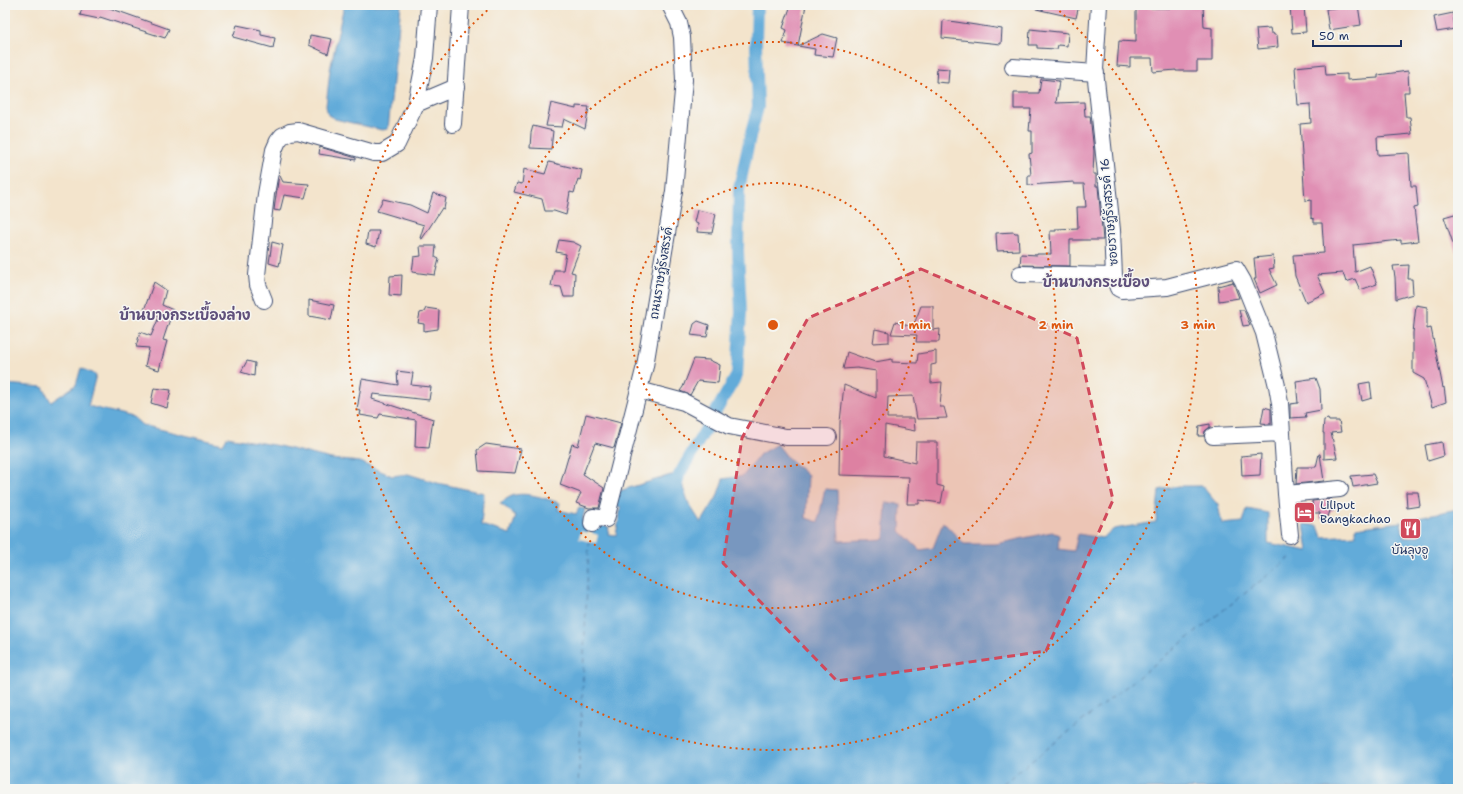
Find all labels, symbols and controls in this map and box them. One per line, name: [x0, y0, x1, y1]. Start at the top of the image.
scale bar: [1313, 22, 1401, 48]
text: 50 m: [1319, 28, 1349, 44]
street label: ซอยราษฎ์รังสรรค์ 16: [1096, 158, 1122, 266]
street label: ถนนราษฎ์รังสรรค์: [646, 226, 676, 320]
district label: บ้านบางกระเบื้อง: [1042, 267, 1150, 291]
district label: บ้านบางกระเบื้องล่าง: [119, 300, 251, 324]
text: 1 min: [899, 317, 931, 333]
text: 2 min: [1039, 317, 1074, 333]
text: 3 min: [1181, 317, 1216, 333]
centre of rings: [766, 318, 780, 332]
place label: Liliput Bangkachao: [1320, 497, 1391, 527]
hotel icon: Liliput Bangkachao: [1291, 499, 1317, 525]
restaurant icon: บันลุงอู: [1397, 516, 1423, 542]
place label: บันลุงอู: [1391, 542, 1429, 559]

